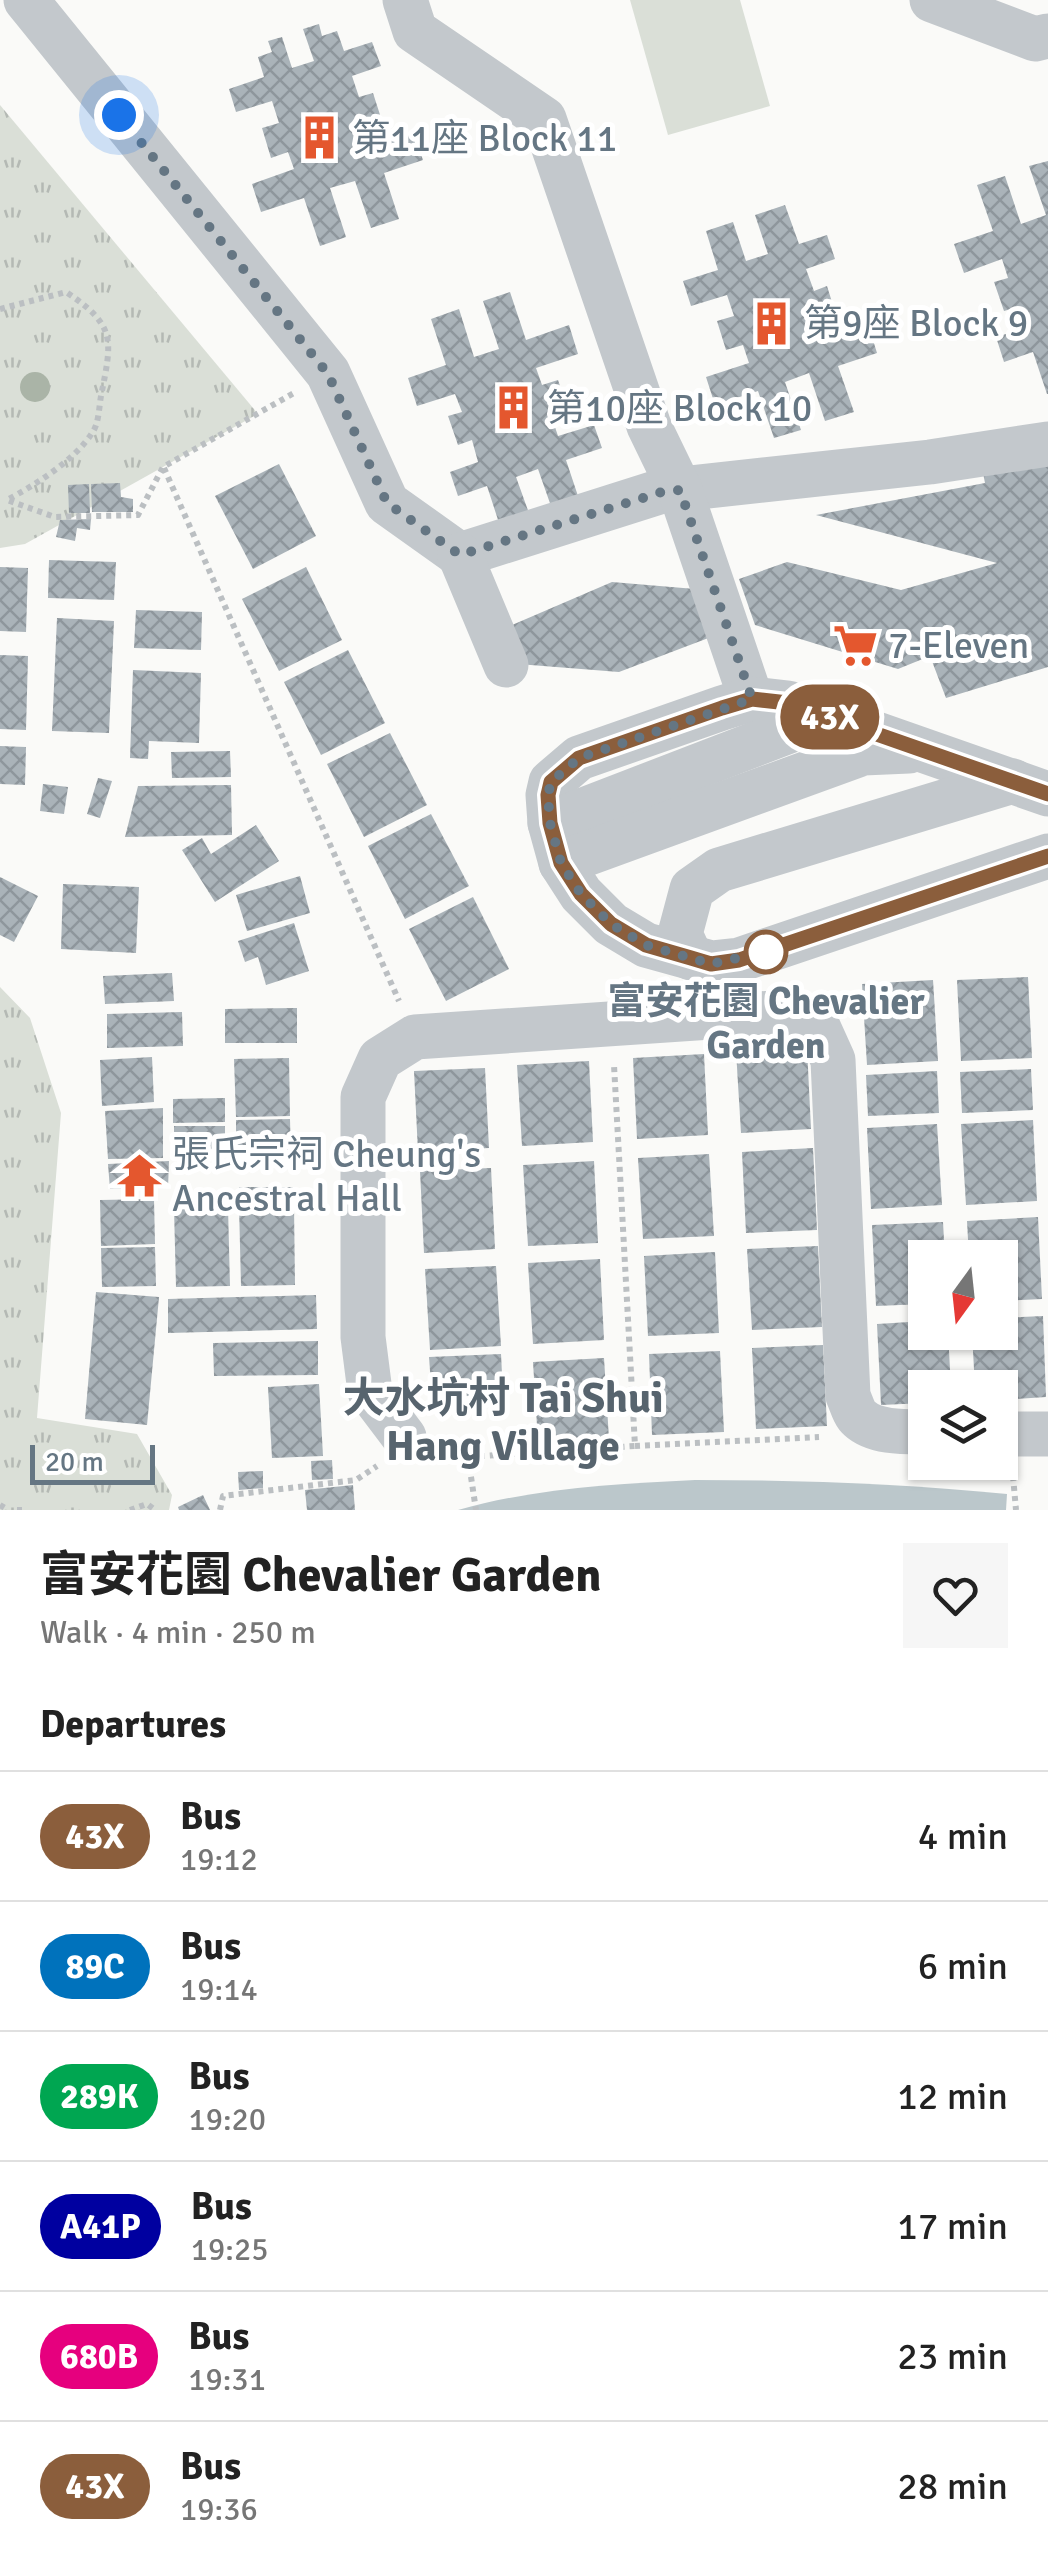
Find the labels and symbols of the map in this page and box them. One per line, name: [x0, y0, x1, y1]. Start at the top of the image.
your location: [94, 90, 144, 140]
building icon: 第11座 Block 11: [295, 114, 343, 162]
place label: 第11座 Block 11: [352, 115, 617, 162]
building icon: 第9座 Block 9: [747, 299, 795, 347]
place label: 第9座 Block 9: [804, 300, 1028, 347]
building icon: 第10座 Block 10: [490, 384, 538, 432]
place label: 第10座 Block 10: [547, 385, 812, 432]
supermarket icon: 7-Eleven: [831, 621, 879, 669]
place label: 7-Eleven: [888, 622, 1029, 669]
line badge: 43X: [772, 684, 888, 750]
marker: 富安花園 Chevalier Garden: [745, 931, 787, 973]
place label: 富安花園 Chevalier Garden: [608, 978, 925, 1069]
place label: 張氏宗祠 Cheung's Ancestral Hall: [172, 1131, 481, 1222]
temple icon: 張氏宗祠 Cheung's Ancestral Hall: [115, 1152, 163, 1200]
north arrow: [908, 1240, 1018, 1350]
district label: 大水坑村 Tai Shui Hang Village: [343, 1373, 663, 1472]
scale bar: [30, 1440, 155, 1484]

